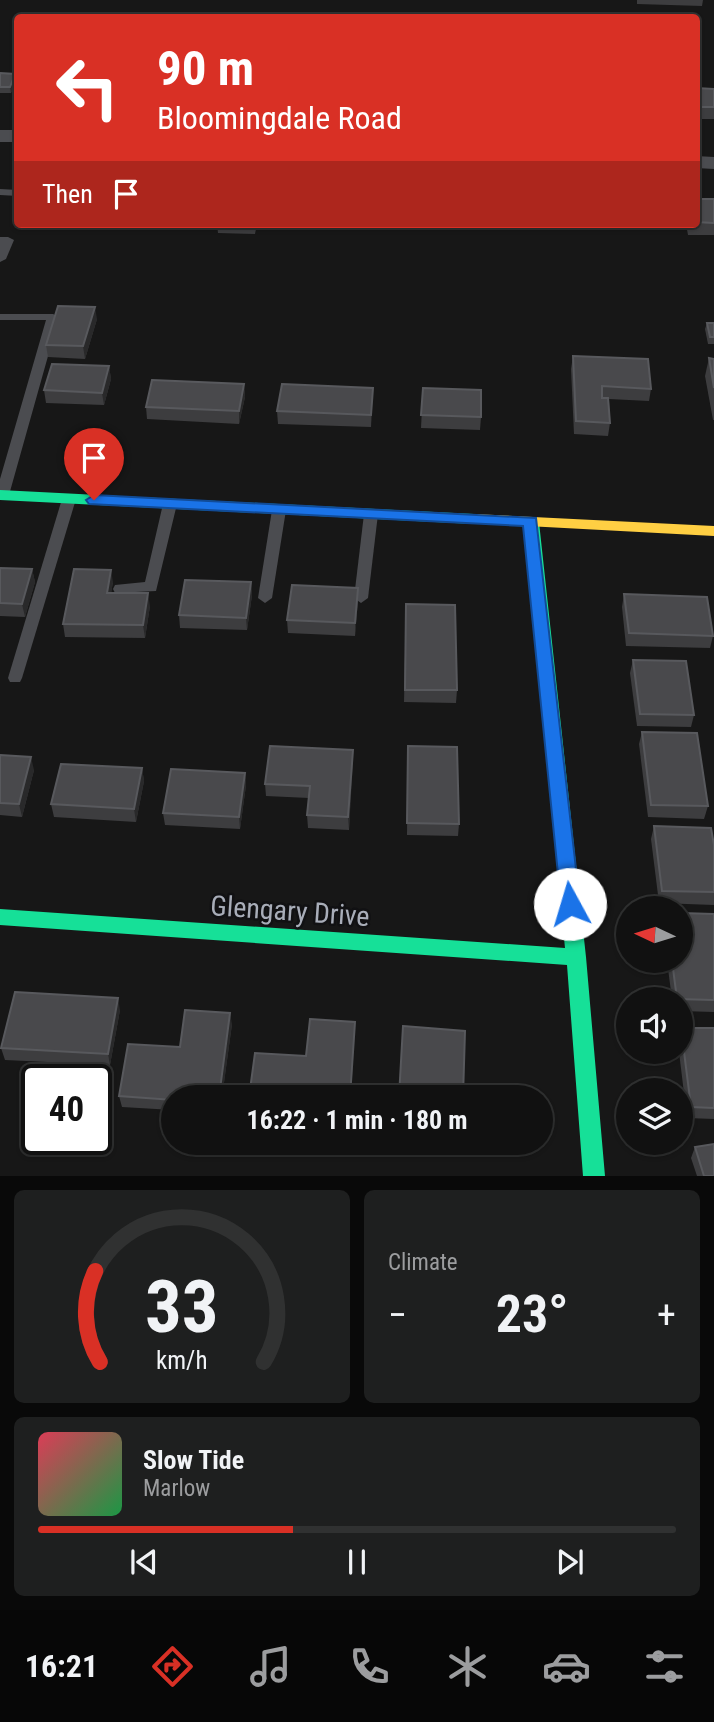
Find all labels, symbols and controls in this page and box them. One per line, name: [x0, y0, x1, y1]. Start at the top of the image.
text: 90 m: [157, 40, 254, 97]
icon: left: [42, 42, 133, 133]
text: Bloomingdale Road: [157, 99, 402, 137]
icon: arrive: [107, 175, 145, 213]
text: Then: [42, 179, 93, 209]
pin: [64, 428, 124, 500]
icon: arrive: [75, 439, 113, 477]
position arrow: [533, 867, 607, 941]
street label: Glengary Drive: [209, 889, 371, 933]
north arrow: [616, 896, 693, 973]
map controls: [616, 896, 693, 1155]
button: sound: [616, 987, 693, 1064]
speed limit sign: 40: [21, 1064, 112, 1155]
button: layers: [616, 1078, 693, 1155]
text: 16:22 · 1 min · 180 m: [247, 1105, 467, 1135]
text: Climate: [388, 1249, 458, 1276]
text: 33: [145, 1265, 219, 1351]
text: 23°: [496, 1284, 568, 1345]
text: −: [388, 1293, 407, 1337]
text: +: [657, 1293, 676, 1337]
text: km/h: [156, 1346, 208, 1375]
text: Slow Tide: [143, 1445, 244, 1475]
text: Marlow: [143, 1475, 210, 1502]
icon: previous: [125, 1543, 163, 1581]
icon: pause: [338, 1543, 376, 1581]
icon: next: [551, 1543, 589, 1581]
icon: directions: [148, 1642, 197, 1691]
icon: music: [246, 1642, 295, 1691]
icon: phone: [345, 1642, 394, 1691]
icon: climate: [443, 1642, 492, 1691]
icon: car: [542, 1642, 591, 1691]
icon: filters: [640, 1642, 689, 1691]
text: 16:21: [25, 1647, 98, 1685]

